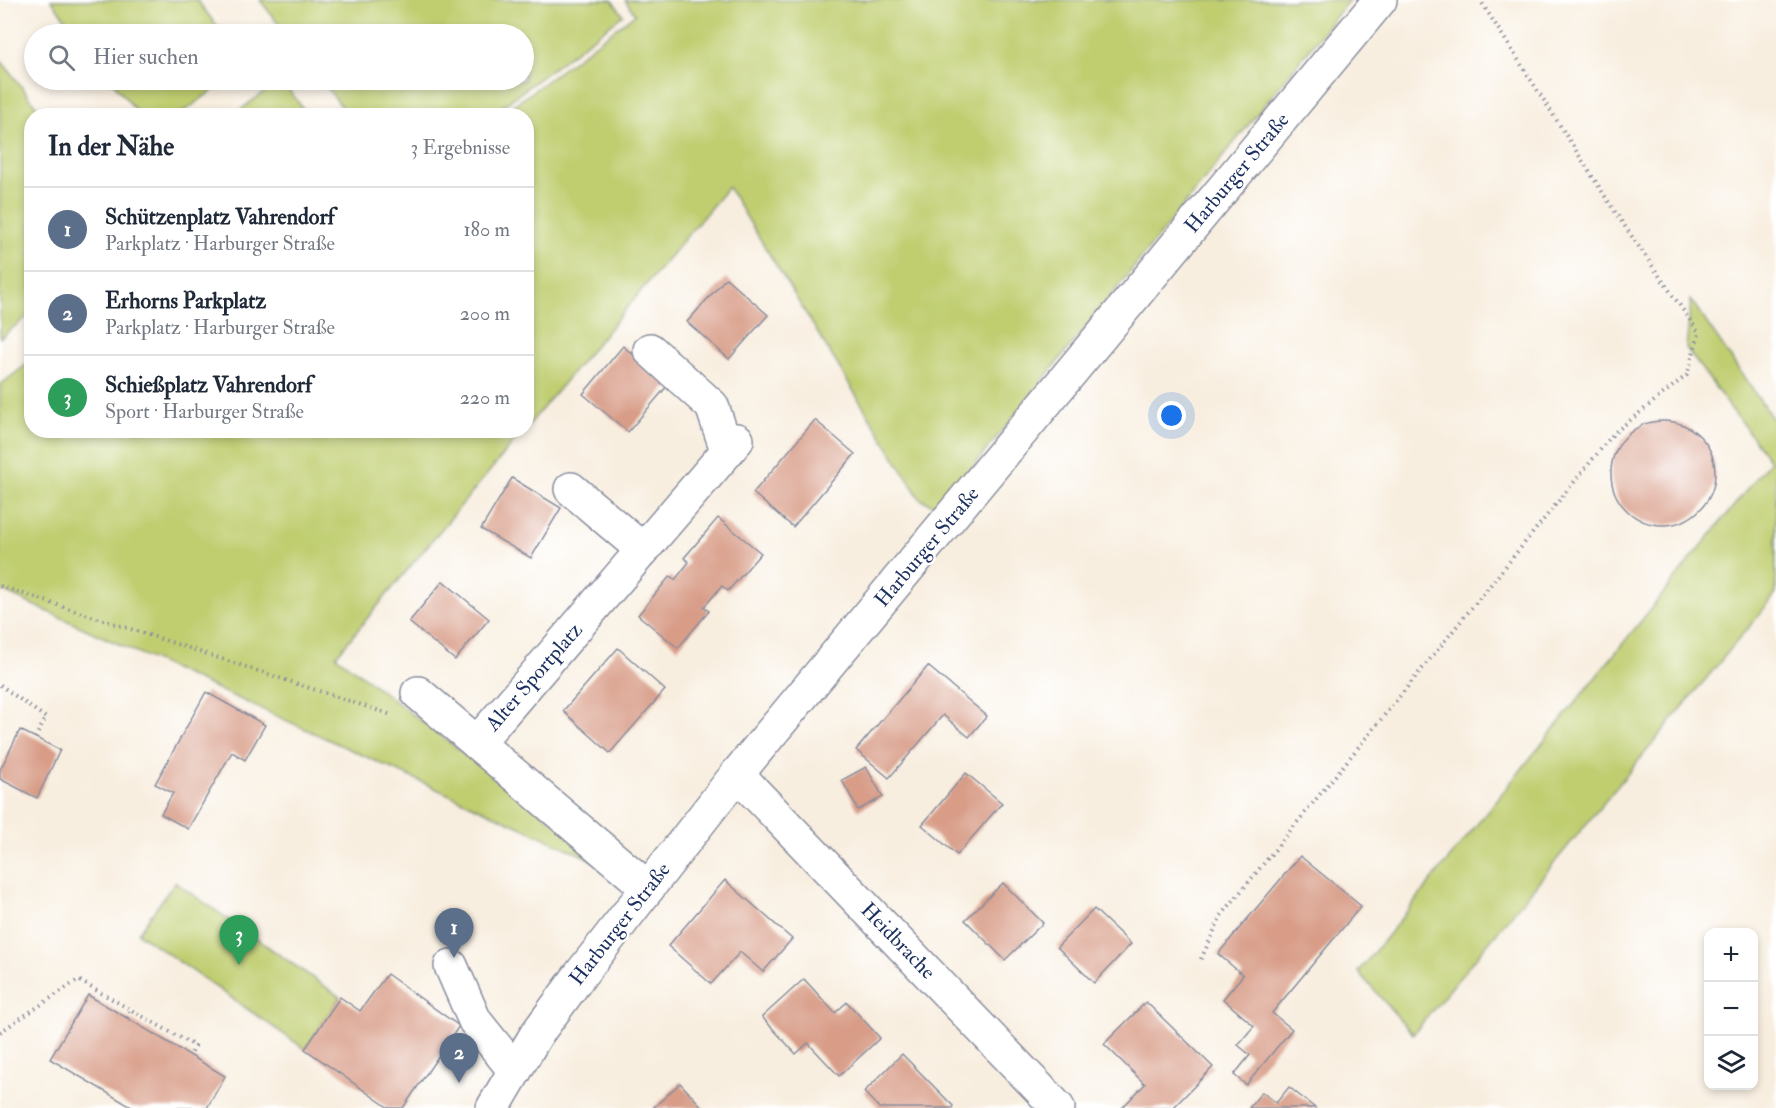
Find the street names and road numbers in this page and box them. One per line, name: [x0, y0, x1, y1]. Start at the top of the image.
street label: Harburger Straße: [1179, 107, 1295, 239]
street label: Harburger Straße: [869, 481, 985, 613]
street label: Alter Sportplatz: [479, 617, 588, 738]
street label: Harburger Straße: [564, 857, 677, 991]
street label: Heidbrache: [855, 897, 941, 985]

